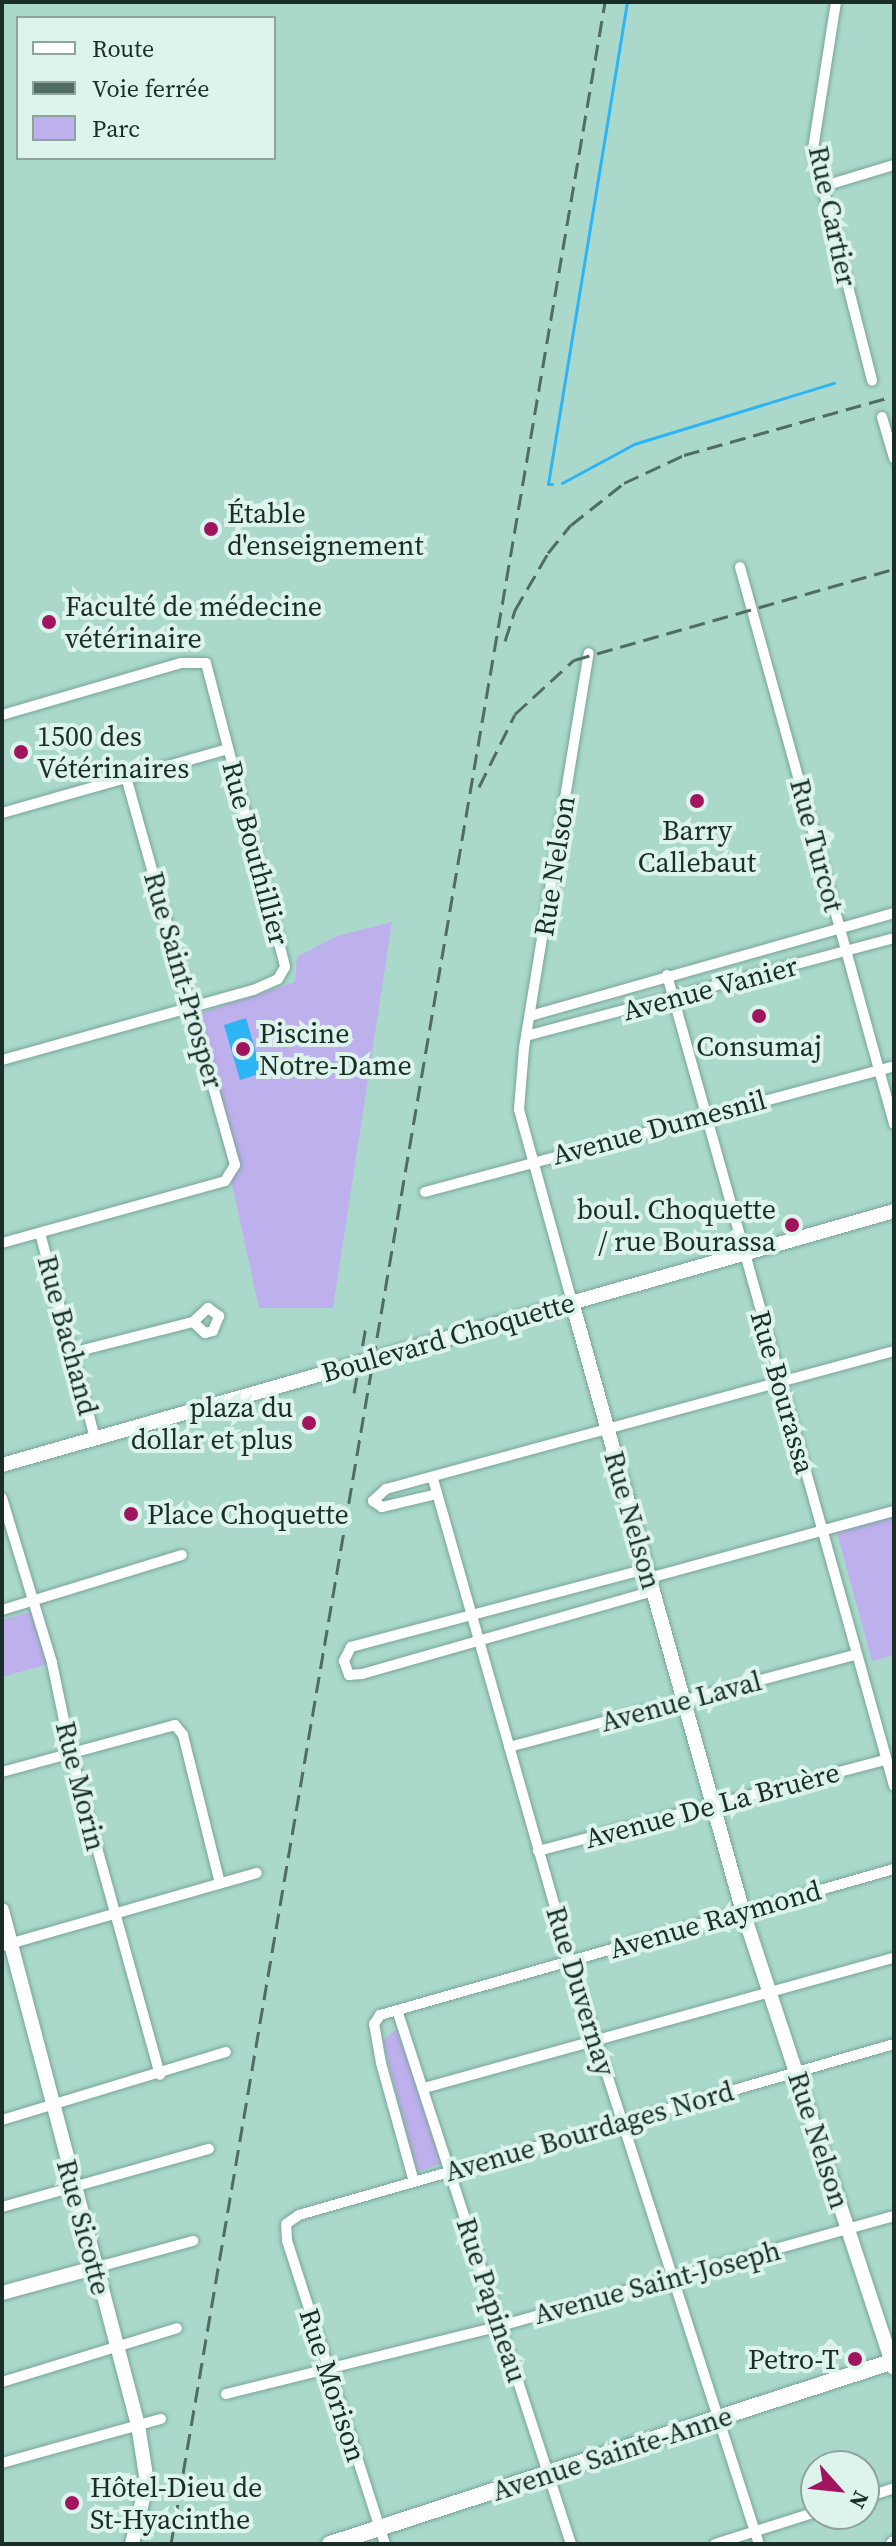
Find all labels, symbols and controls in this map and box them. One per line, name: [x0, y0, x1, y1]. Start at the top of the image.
legend: [16, 16, 276, 160]
text: Route: [92, 32, 154, 65]
text: Voie ferrée: [92, 72, 210, 105]
text: Parc: [92, 112, 140, 145]
street label: Rue Cartier: [802, 143, 864, 289]
place label: Étable d'enseignement: [227, 496, 424, 562]
marker: Étable d'enseignement: [202, 520, 220, 538]
place label: Faculté de médecine vétérinaire: [65, 589, 322, 655]
marker: Faculté de médecine vétérinaire: [40, 613, 58, 631]
place label: 1500 des Vétérinaires: [37, 719, 189, 785]
marker: 1500 des Vétérinaires: [12, 743, 30, 761]
street label: Rue Bouthillier: [215, 757, 297, 949]
street label: Rue Turcot: [783, 775, 851, 915]
marker: Barry Callebaut: [688, 792, 706, 810]
street label: Rue Nelson: [526, 793, 582, 939]
place label: Barry Callebaut: [638, 813, 756, 879]
street label: Rue Saint-Prosper: [137, 868, 231, 1092]
street label: Avenue Vanier: [618, 948, 802, 1028]
marker: Consumaj: [750, 1007, 768, 1025]
place label: Piscine Notre-Dame: [259, 1016, 412, 1082]
place label: Consumaj: [696, 1029, 822, 1063]
marker: Piscine Notre-Dame: [234, 1040, 252, 1058]
street label: Avenue Dumesnil: [548, 1082, 770, 1172]
place label: boul. Choquette / rue Bourassa: [577, 1192, 776, 1258]
marker: boul. Choquette / rue Bourassa: [783, 1216, 801, 1234]
street label: Rue Bachand: [31, 1252, 105, 1418]
street label: Boulevard Choquette: [318, 1285, 578, 1389]
street label: Rue Bourassa: [744, 1307, 822, 1477]
place label: plaza du dollar et plus: [131, 1390, 293, 1456]
marker: plaza du dollar et plus: [300, 1414, 318, 1432]
street label: Rue Nelson: [597, 1447, 669, 1593]
place label: Place Choquette: [147, 1497, 349, 1531]
marker: Place Choquette: [122, 1505, 140, 1523]
street label: Avenue Laval: [597, 1663, 765, 1739]
street label: Rue Morin: [49, 1718, 113, 1854]
street label: Avenue De La Bruère: [581, 1755, 843, 1855]
street label: Avenue Raymond: [605, 1873, 825, 1965]
street label: Rue Duvernay: [539, 1902, 623, 2080]
street label: Rue Nelson: [781, 2067, 857, 2213]
street label: Avenue Bourdages Nord: [441, 2074, 737, 2188]
street label: Rue Sicotte: [50, 2156, 118, 2298]
street label: Rue Papineau: [450, 2213, 534, 2387]
street label: Avenue Saint-Joseph: [530, 2233, 784, 2331]
street label: Rue Morison: [292, 2304, 374, 2466]
place label: Petro-T: [748, 2342, 839, 2376]
marker: Petro-T: [846, 2350, 864, 2368]
street label: Avenue Sainte-Anne: [488, 2398, 736, 2508]
north arrow: [800, 2450, 880, 2530]
place label: Hôtel-Dieu de St-Hyacinthe: [90, 2470, 262, 2536]
text: N: [843, 2486, 877, 2514]
marker: Hôtel-Dieu de St-Hyacinthe: [61, 2492, 83, 2514]

